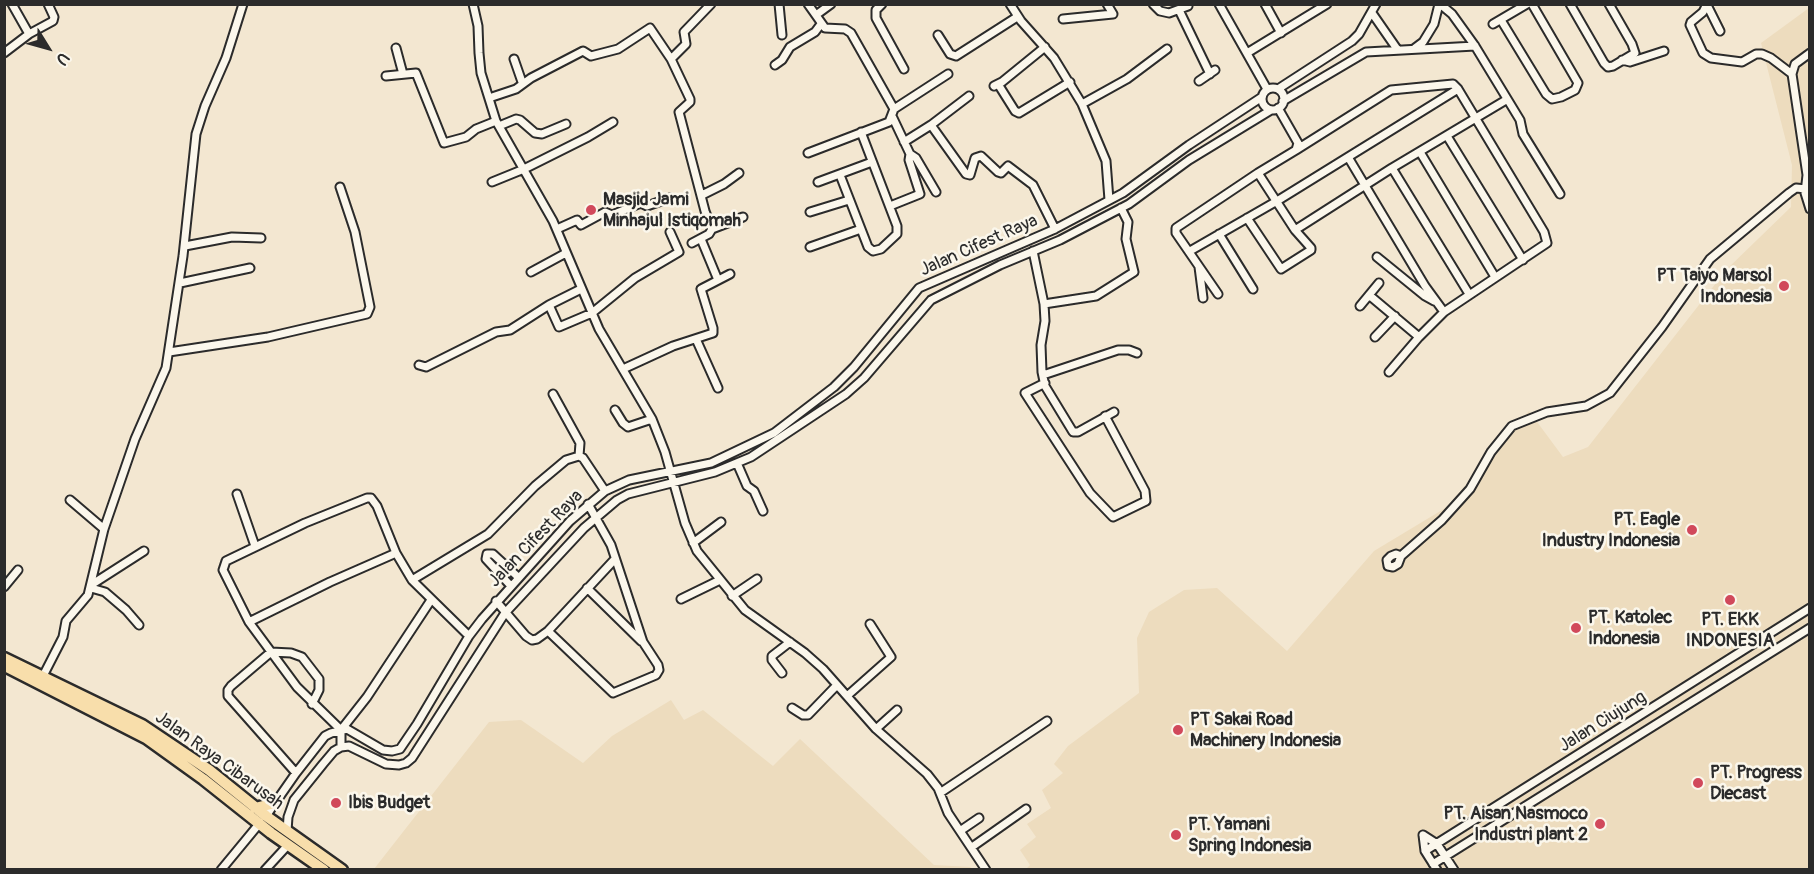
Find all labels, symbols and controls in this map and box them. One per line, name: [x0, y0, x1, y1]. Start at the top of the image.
north arrow: [18, 18, 78, 78]
text: U: [51, 49, 74, 69]
place label: Masjid Jami Minhajul Istiqomah: [603, 189, 741, 232]
marker: Masjid Jami Minhajul Istiqomah: [584, 203, 598, 217]
street label: Jalan Cifest Raya: [917, 210, 1041, 282]
place label: PT Taiyo Marsol Indonesia: [1657, 265, 1772, 308]
marker: PT Taiyo Marsol Indonesia: [1777, 279, 1791, 293]
street label: Jalan Cifest Raya: [484, 486, 588, 592]
place label: PT. Eagle Industry Indonesia: [1542, 509, 1680, 552]
marker: PT. Eagle Industry Indonesia: [1685, 523, 1699, 537]
marker: PT. EKK INDONESIA: [1723, 593, 1737, 607]
place label: PT. Katolec Indonesia: [1588, 607, 1672, 650]
place label: PT. EKK INDONESIA: [1686, 609, 1774, 652]
marker: PT. Katolec Indonesia: [1569, 621, 1583, 635]
street label: Jalan Ciujung: [1555, 687, 1651, 757]
street label: Jalan Raya Cibarusah: [150, 707, 288, 815]
place label: PT Sakai Road Machinery Indonesia: [1190, 709, 1341, 752]
marker: PT Sakai Road Machinery Indonesia: [1171, 723, 1185, 737]
place label: PT. Progress Diecast: [1710, 762, 1802, 804]
marker: PT. Progress Diecast: [1691, 776, 1705, 790]
place label: Ibis Budget: [348, 792, 430, 814]
marker: Ibis Budget: [329, 796, 343, 810]
place label: PT. Aisan Nasmoco Industri plant 2: [1444, 803, 1588, 846]
place label: PT. Yamani Spring Indonesia: [1188, 814, 1311, 856]
marker: PT. Aisan Nasmoco Industri plant 2: [1593, 817, 1607, 831]
marker: PT. Yamani Spring Indonesia: [1169, 828, 1183, 842]

